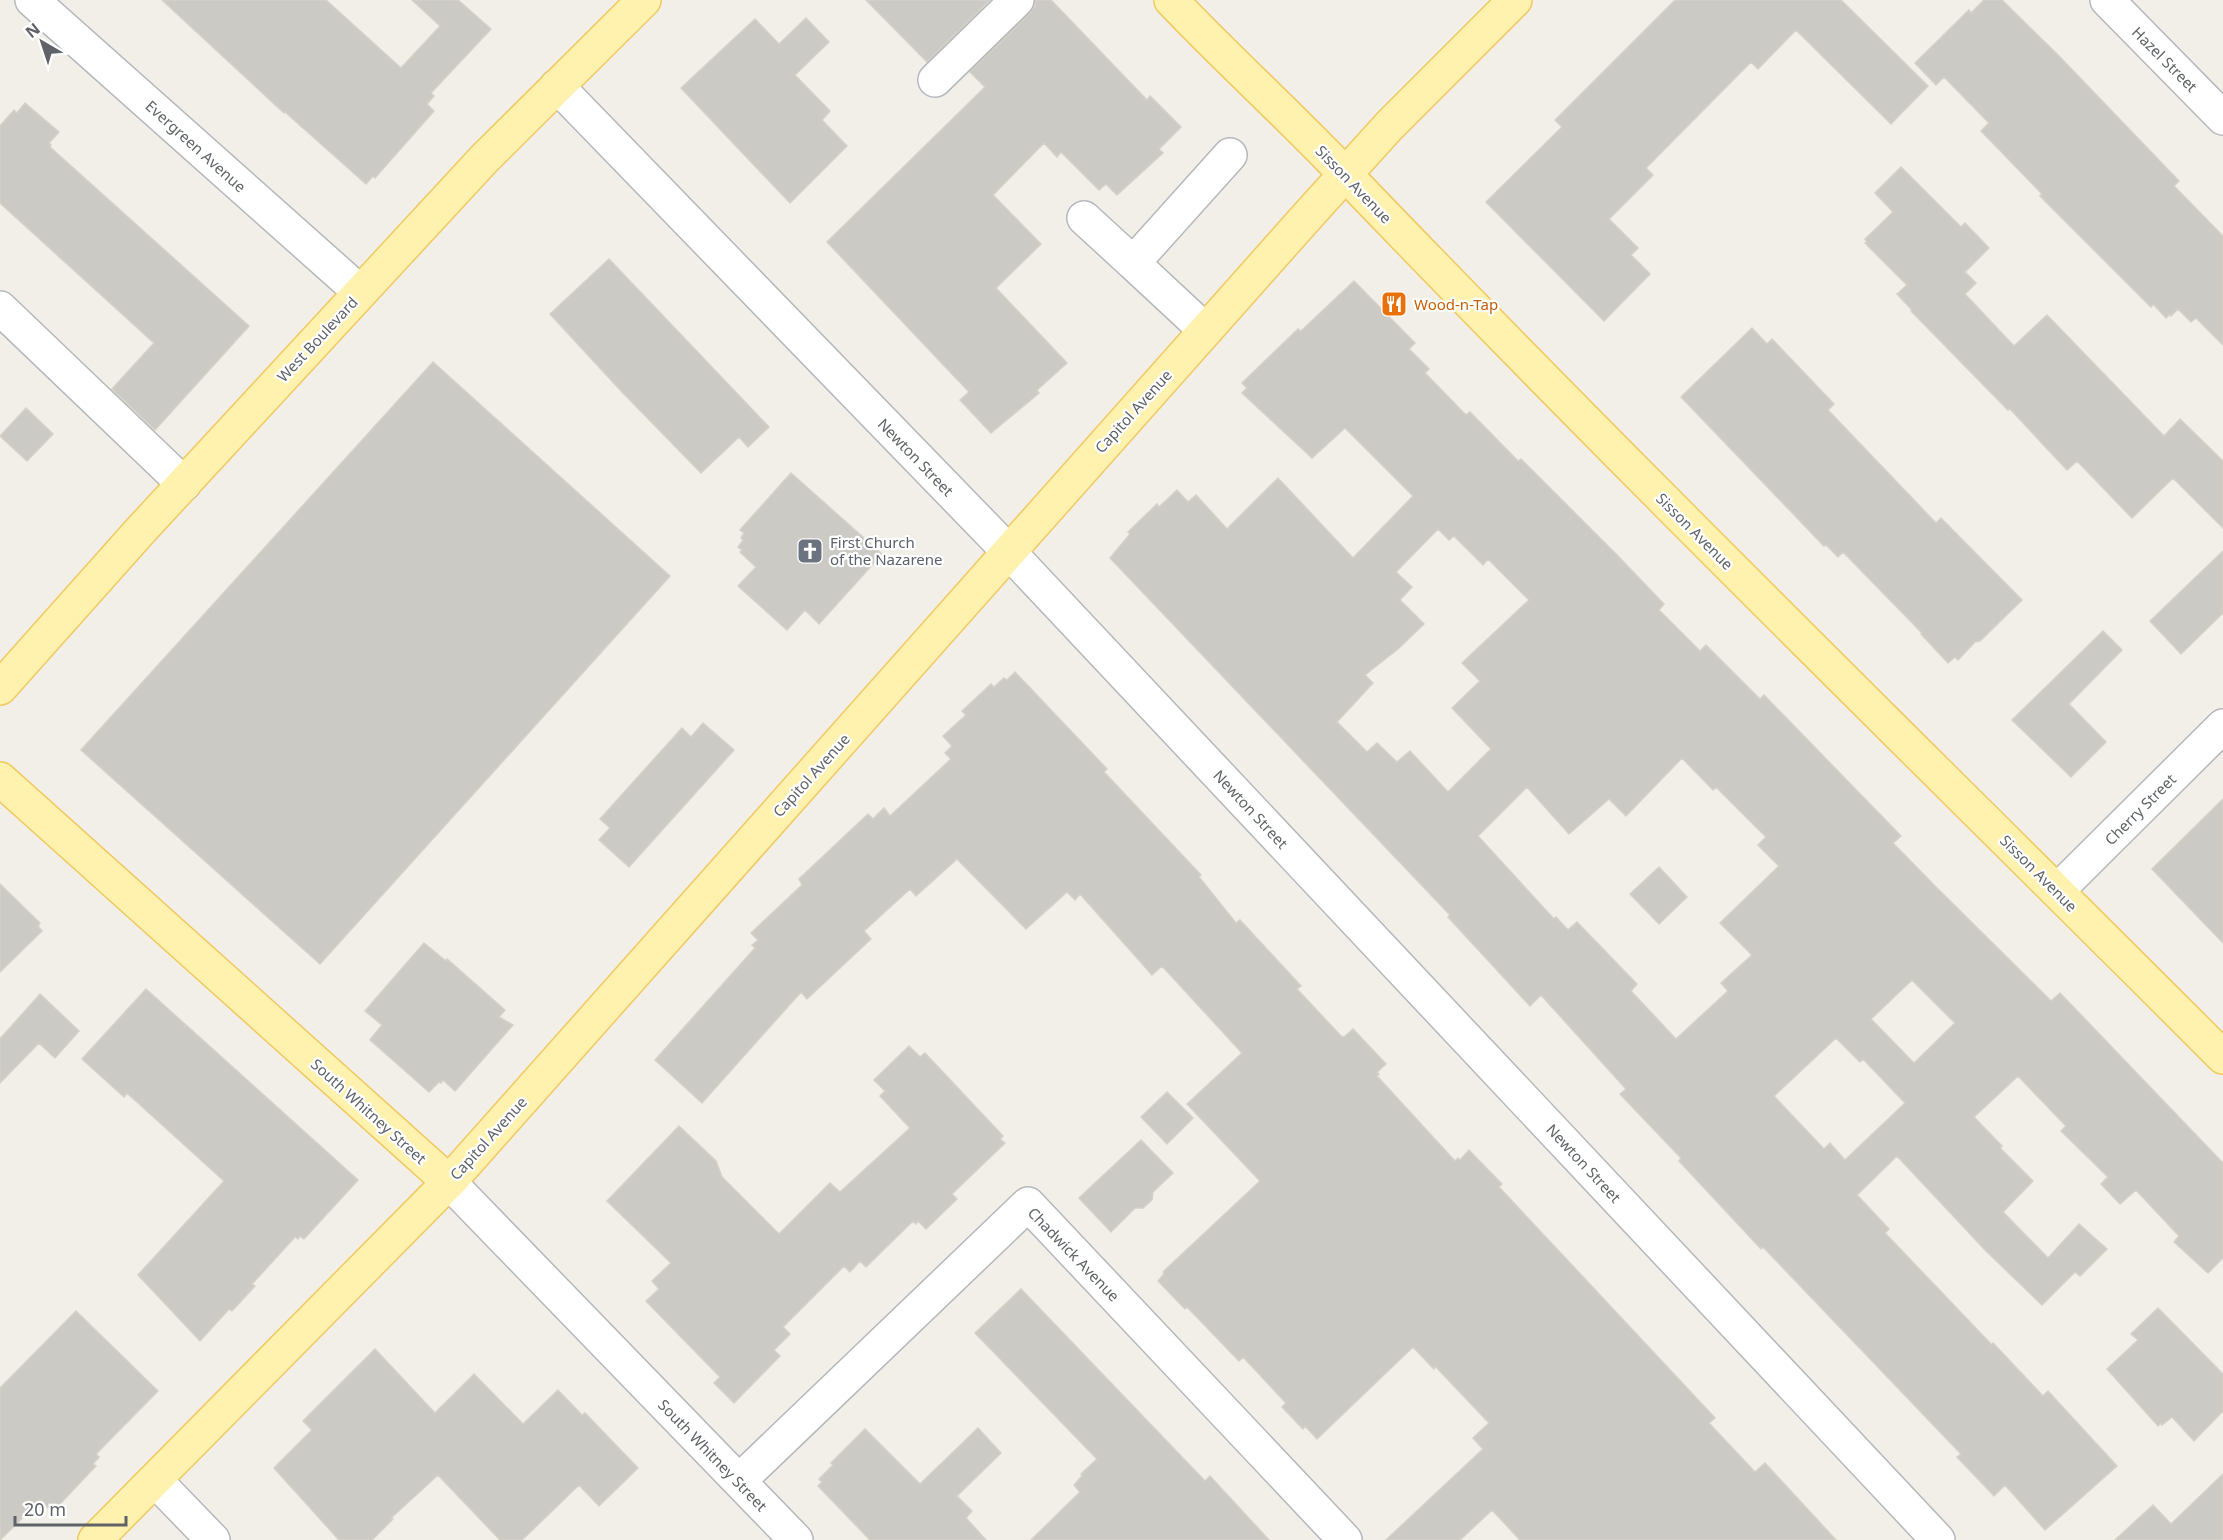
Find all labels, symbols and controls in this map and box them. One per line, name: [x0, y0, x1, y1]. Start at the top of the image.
north arrow: [12, 12, 72, 72]
text: N: [21, 18, 45, 43]
street label: Hazel Street: [2128, 22, 2202, 96]
street label: Evergreen Avenue: [142, 96, 250, 196]
street label: Sisson Avenue: [1312, 141, 1396, 227]
restaurant icon: Wood-n-Tap: [1379, 289, 1409, 319]
street label: West Boulevard: [272, 292, 362, 386]
place label: Wood-n-Tap: [1414, 294, 1498, 314]
street label: Capitol Avenue: [1090, 365, 1176, 457]
street label: Newton Street: [874, 414, 959, 501]
street label: Sisson Avenue: [1652, 488, 1738, 574]
place label: First Church of the Nazarene: [830, 532, 943, 569]
church icon: First Church of the Nazarene: [795, 536, 825, 566]
street label: Capitol Avenue: [768, 729, 854, 821]
street label: Newton Street: [1209, 765, 1293, 853]
street label: Cherry Street: [2100, 769, 2180, 849]
street label: Sisson Avenue: [1996, 830, 2082, 916]
street label: South Whitney Street: [307, 1054, 431, 1169]
street label: Capitol Avenue: [445, 1092, 531, 1184]
street label: Newton Street: [1542, 1119, 1626, 1207]
street label: Chadwick Avenue: [1024, 1203, 1124, 1305]
street label: South Whitney Street: [654, 1395, 772, 1516]
scale bar: [15, 1489, 126, 1527]
text: 20 m: [24, 1497, 66, 1521]

